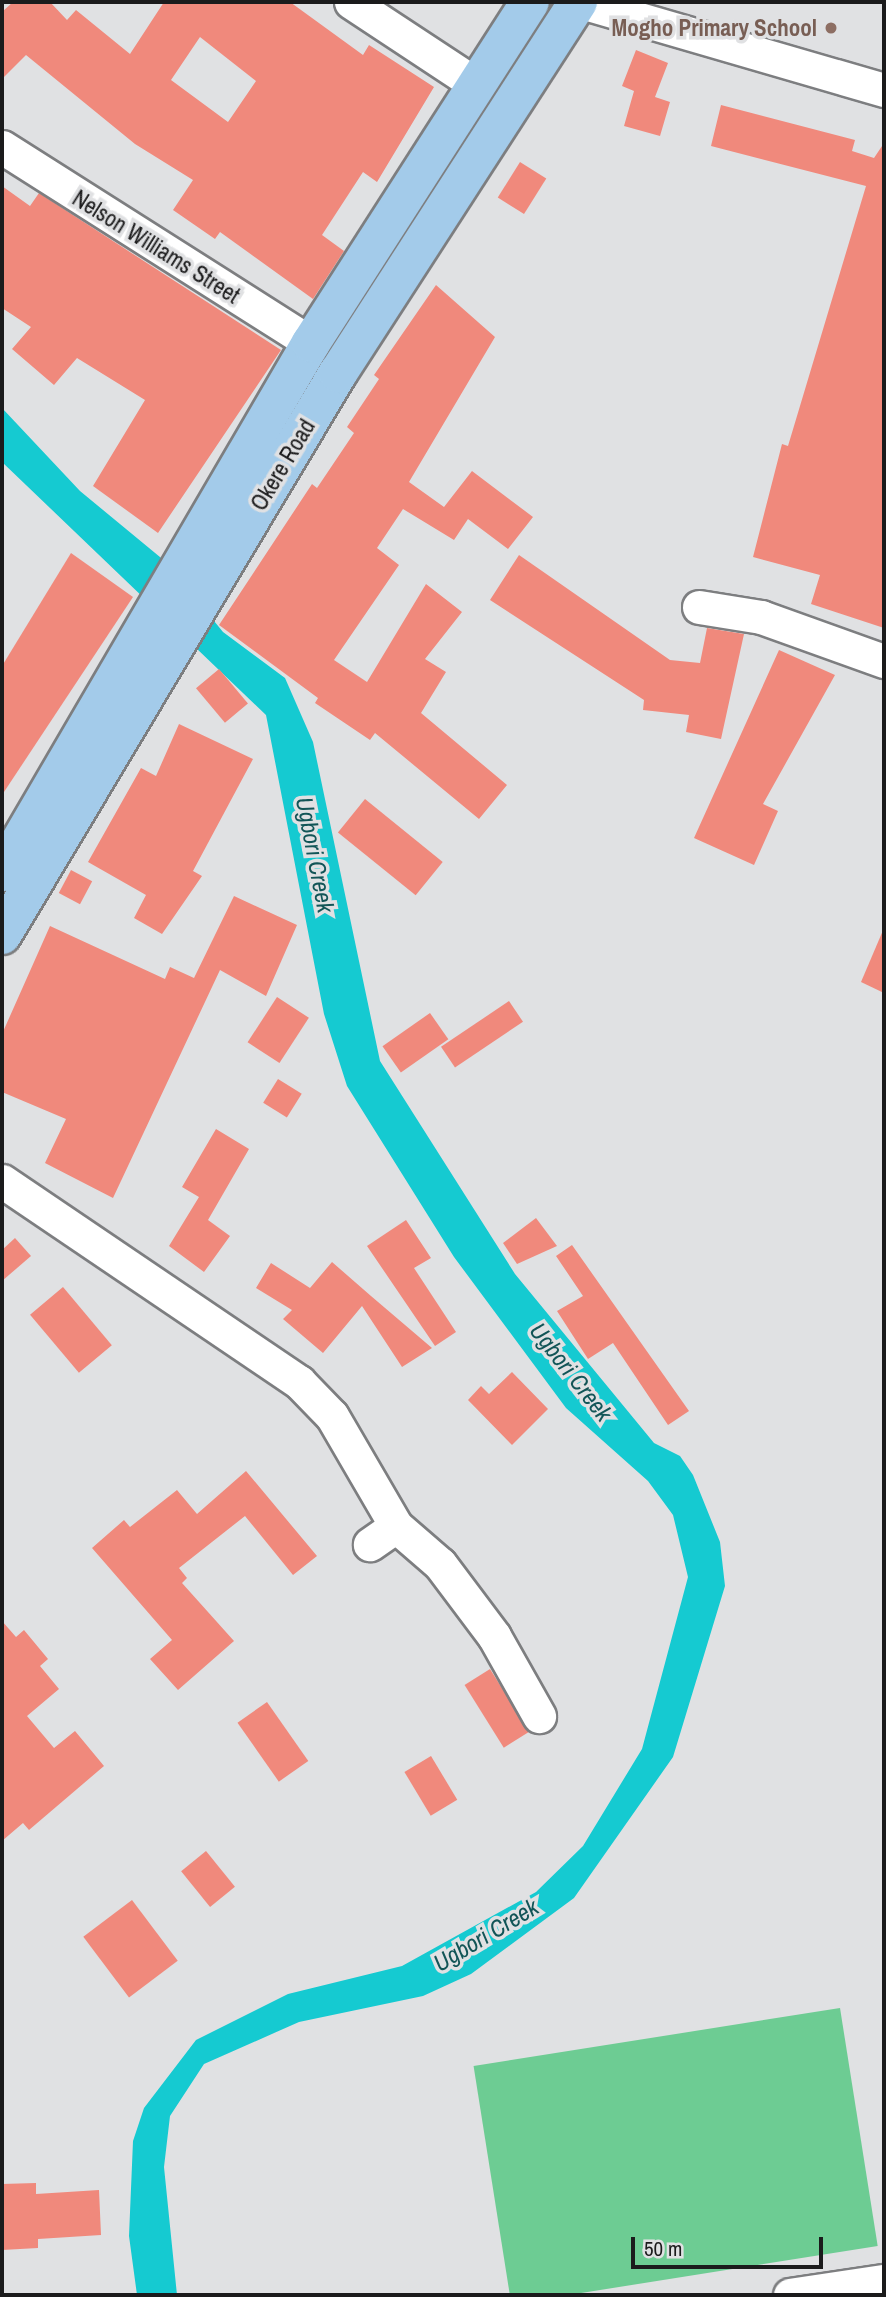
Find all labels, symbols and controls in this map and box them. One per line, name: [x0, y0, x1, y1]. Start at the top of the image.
place label: Mogho Primary School: [612, 14, 817, 42]
marker: Mogho Primary School: [823, 20, 839, 36]
street label: Nelson Williams Street: [67, 184, 245, 310]
street label: Okere Road: [245, 414, 321, 516]
water label: Ugbori Creek: [290, 795, 340, 915]
water label: Ugbori Creek: [524, 1317, 618, 1427]
water label: Ugbori Creek: [428, 1893, 544, 1977]
scale bar: [634, 2224, 826, 2268]
text: 50 m: [644, 2234, 682, 2263]

